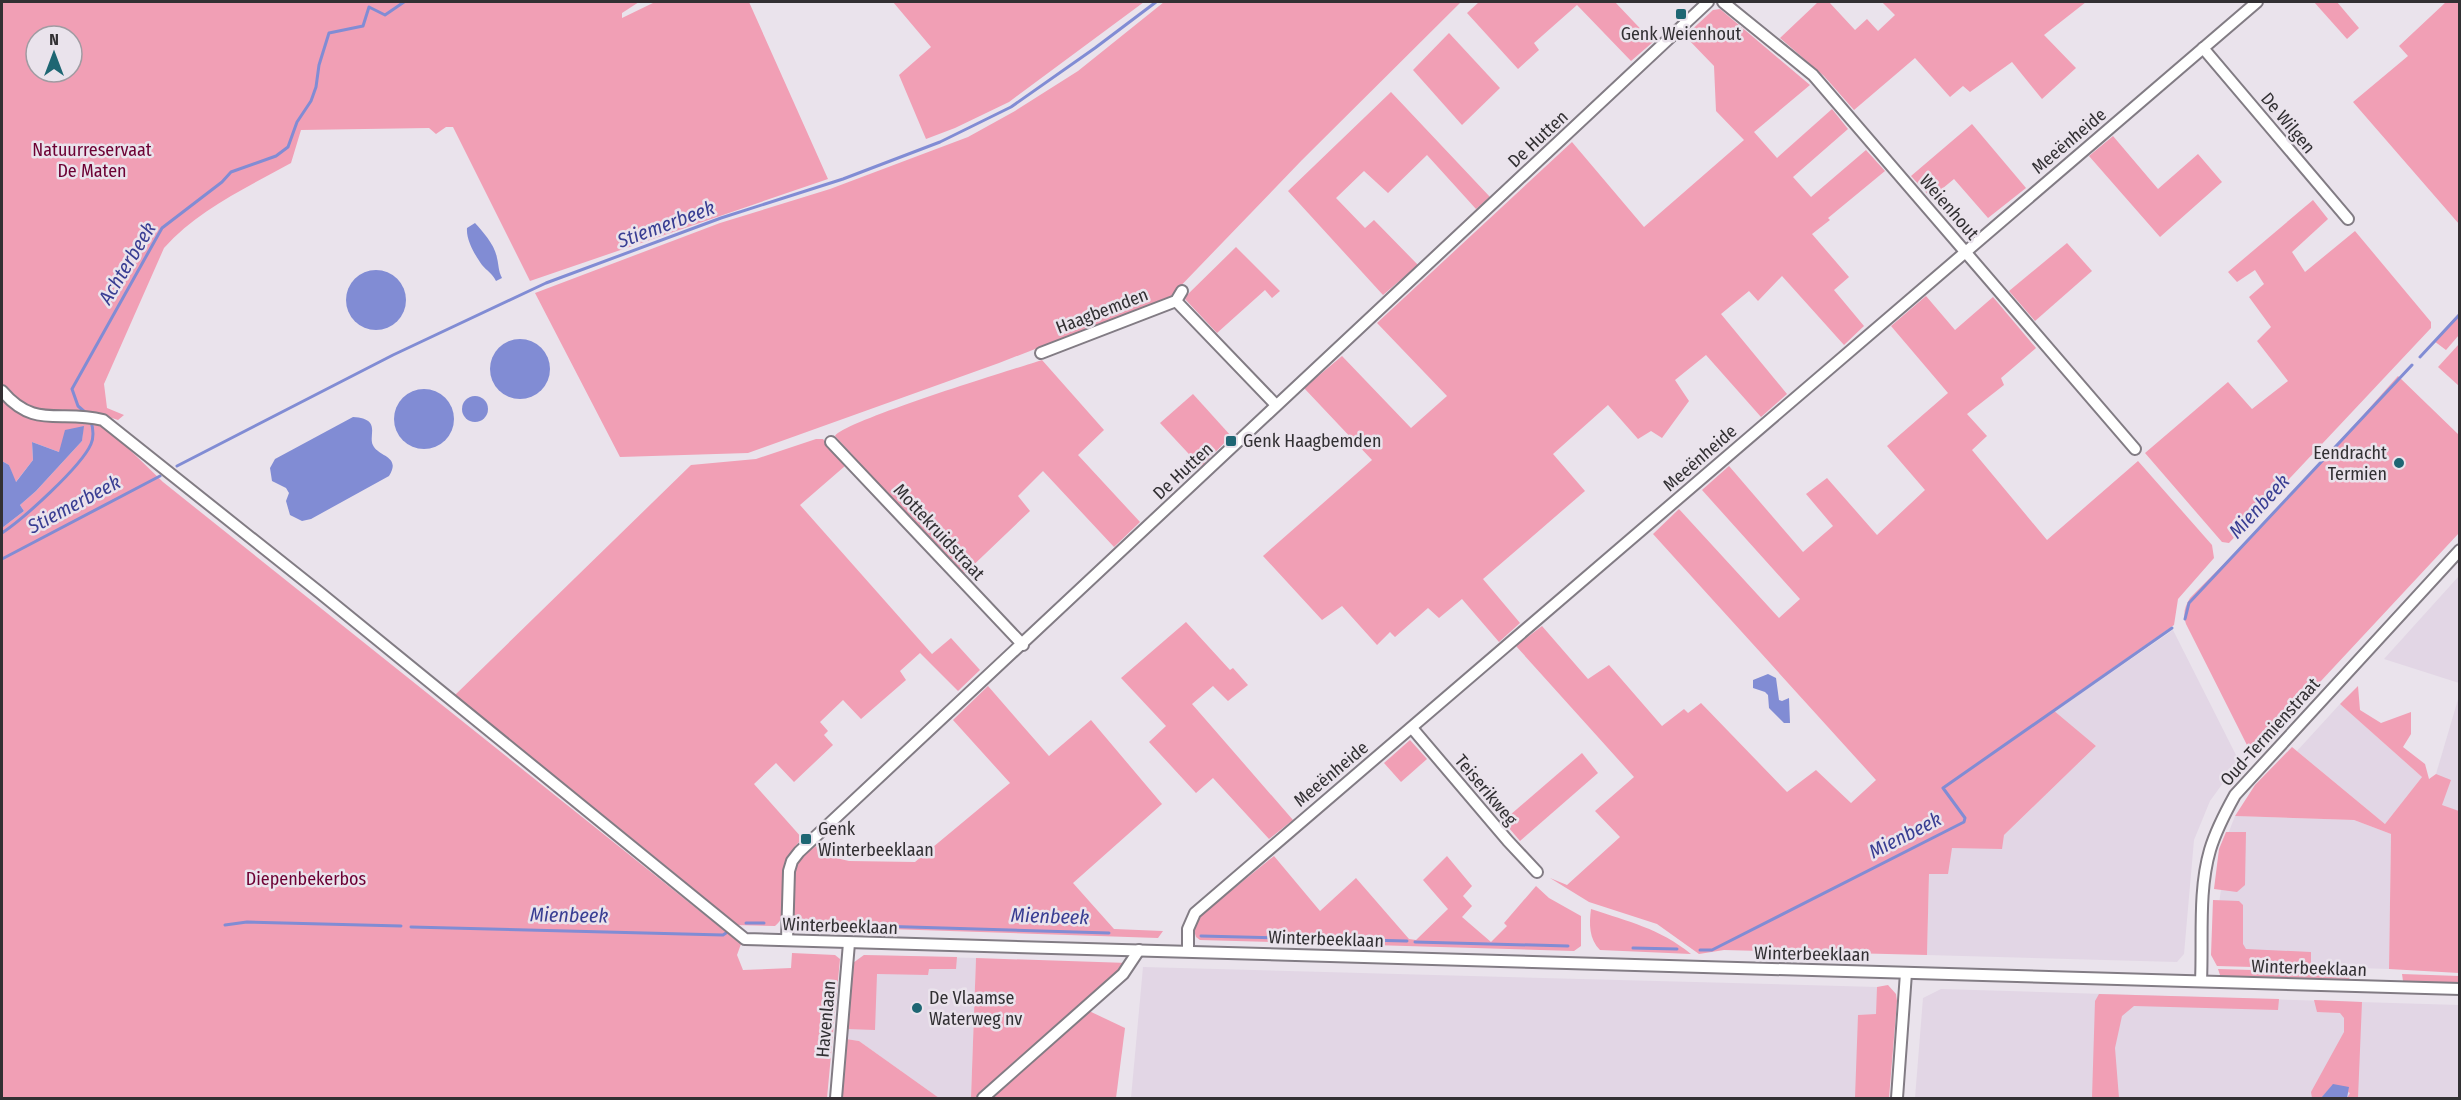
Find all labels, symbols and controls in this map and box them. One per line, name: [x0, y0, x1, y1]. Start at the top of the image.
marker: Genk Weienhout: [1674, 7, 1688, 21]
place label: Genk Weienhout: [1621, 23, 1741, 45]
north arrow: [24, 24, 84, 84]
text: N: [49, 30, 59, 49]
street label: De Wilgen: [2256, 88, 2320, 158]
street label: Meeënheide: [2027, 103, 2111, 178]
street label: De Hutten: [1504, 106, 1572, 172]
park label: Natuurreservaat De Maten: [32, 139, 152, 182]
street label: Weienhout: [1915, 170, 1983, 244]
water label: Stiemerbeek: [613, 195, 718, 253]
water label: Achterbeek: [93, 218, 161, 309]
street label: Haagbemden: [1053, 283, 1151, 339]
street label: Meeënheide: [1659, 420, 1741, 496]
place label: Genk Haagbemden: [1243, 430, 1381, 452]
marker: Genk Haagbemden: [1224, 434, 1238, 448]
street label: De Hutten: [1149, 438, 1217, 504]
place label: Eendracht Termien: [2313, 442, 2387, 485]
marker: Eendracht Termien: [2392, 456, 2406, 470]
water label: Stiemerbeek: [23, 469, 125, 539]
water label: Mienbeek: [2223, 469, 2295, 543]
street label: Mottekruidstraat: [889, 479, 989, 585]
street label: Oud-Termienstraat: [2216, 673, 2324, 791]
street label: Meeënheide: [1289, 736, 1373, 811]
street label: Teiserikweg: [1450, 750, 1522, 830]
water label: Mienbeek: [1865, 806, 1945, 863]
place label: Genk Winterbeeklaan: [818, 818, 934, 861]
marker: Genk Winterbeeklaan: [799, 832, 813, 846]
park label: Diepenbekerbos: [246, 868, 367, 890]
water label: Mienbeek: [530, 902, 609, 928]
water label: Mienbeek: [1010, 903, 1090, 929]
street label: Winterbeeklaan: [782, 913, 898, 939]
street label: Winterbeeklaan: [1268, 926, 1384, 952]
street label: Winterbeeklaan: [1754, 942, 1870, 966]
street label: Winterbeeklaan: [2251, 955, 2367, 981]
street label: Havenlaan: [812, 979, 840, 1059]
place label: De Vlaamse Waterweg nv: [929, 987, 1022, 1030]
marker: De Vlaamse Waterweg nv: [910, 1001, 924, 1015]

